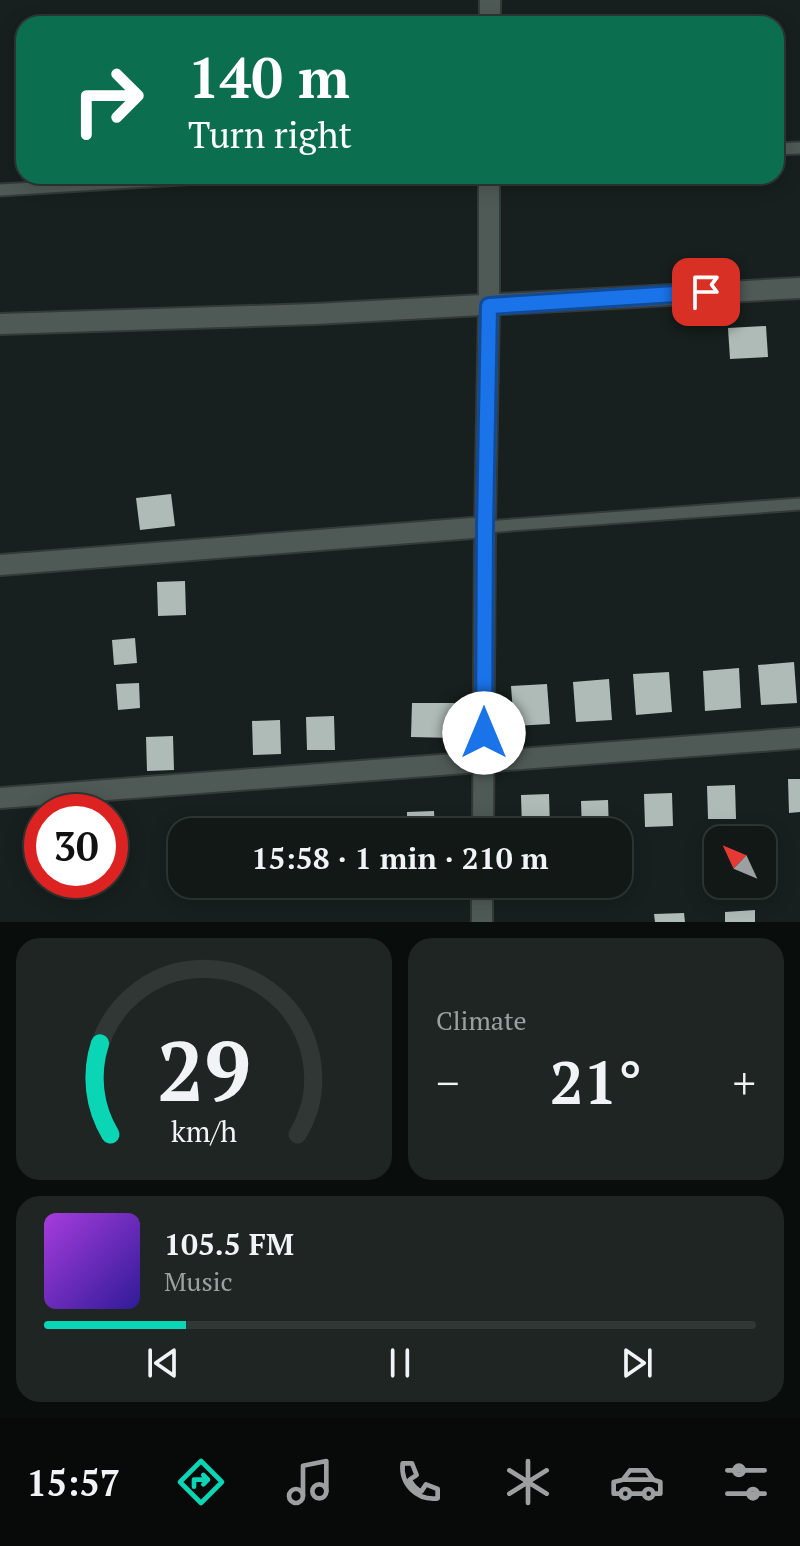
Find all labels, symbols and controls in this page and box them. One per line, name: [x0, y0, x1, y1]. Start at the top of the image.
text: 140 m: [188, 40, 350, 114]
icon: right: [56, 48, 160, 152]
text: Turn right: [188, 111, 352, 158]
pin: [672, 258, 740, 326]
icon: arrive: [684, 270, 728, 314]
position arrow: [442, 691, 526, 775]
speed limit sign: 30: [24, 794, 128, 898]
north arrow: [704, 826, 776, 898]
map controls: [704, 826, 776, 898]
text: 15:58 · 1 min · 210 m: [252, 838, 548, 878]
text: Climate: [436, 1003, 527, 1037]
text: 29: [157, 1015, 251, 1125]
text: 21°: [550, 1042, 642, 1121]
text: −: [436, 1053, 459, 1112]
text: +: [733, 1053, 756, 1112]
text: km/h: [171, 1112, 237, 1150]
text: 105.5 FM: [164, 1224, 294, 1264]
text: Music: [164, 1264, 233, 1298]
icon: previous: [141, 1341, 185, 1385]
icon: pause: [378, 1341, 422, 1385]
icon: next: [615, 1341, 659, 1385]
icon: directions: [173, 1454, 229, 1510]
icon: music: [282, 1454, 338, 1510]
icon: phone: [391, 1454, 447, 1510]
icon: climate: [500, 1454, 556, 1510]
icon: car: [609, 1454, 665, 1510]
icon: filters: [718, 1454, 774, 1510]
text: 15:57: [26, 1459, 120, 1506]

